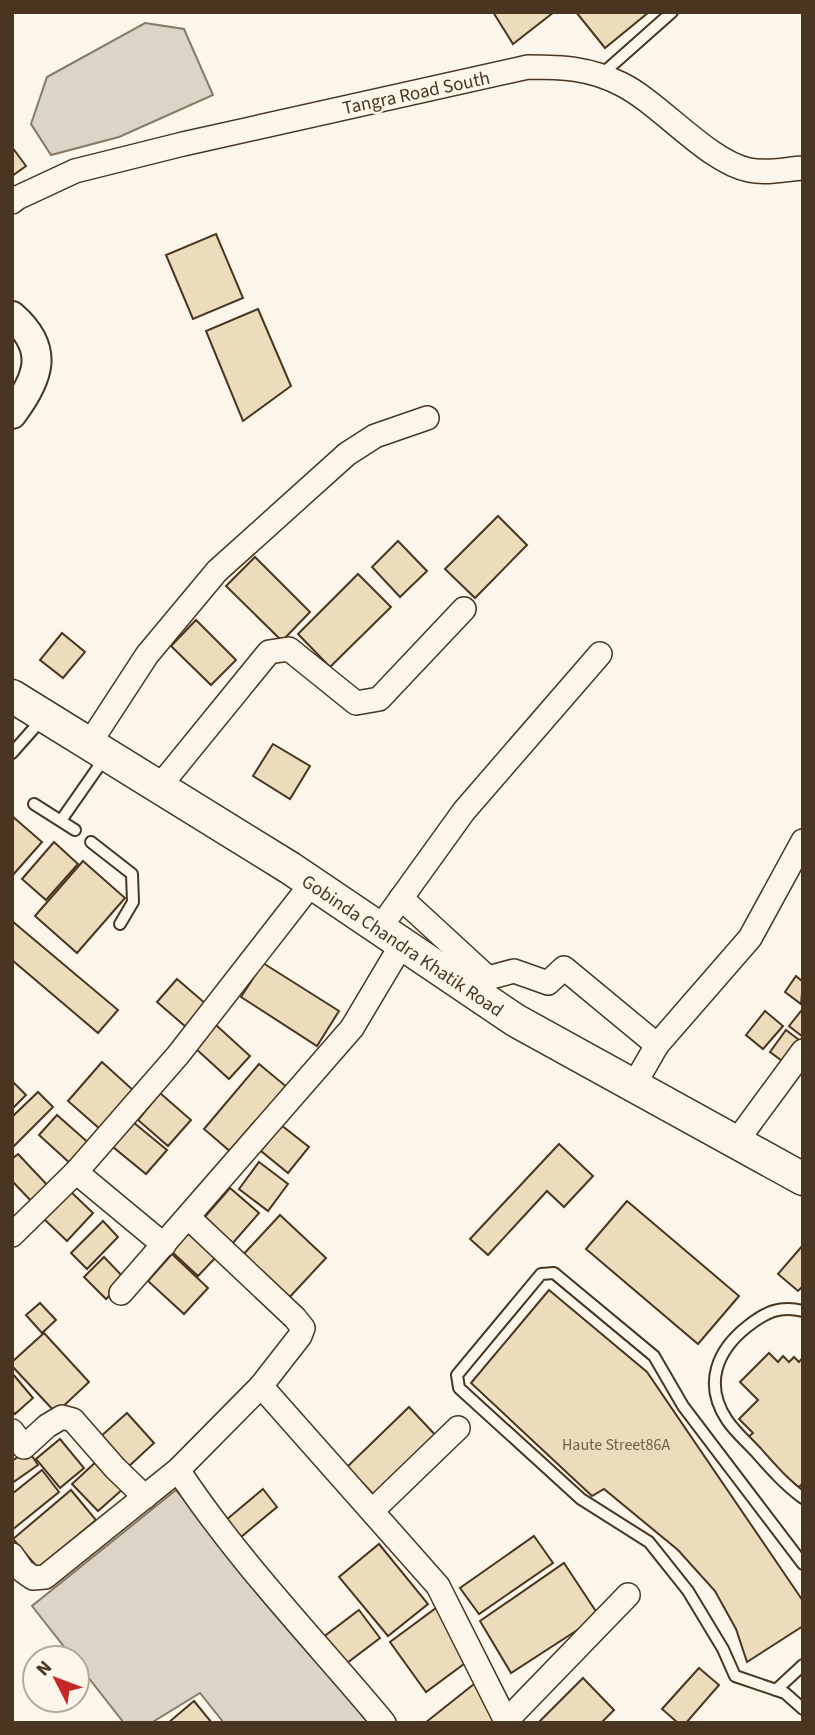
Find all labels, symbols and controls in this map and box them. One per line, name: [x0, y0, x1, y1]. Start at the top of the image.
street label: Tangra Road South: [340, 65, 492, 122]
street label: Gobinda Chandra Khatik Road: [296, 868, 509, 1024]
house number: Haute Street86A: [562, 1434, 670, 1456]
north arrow: [21, 1644, 91, 1714]
text: N: [30, 1655, 59, 1682]

